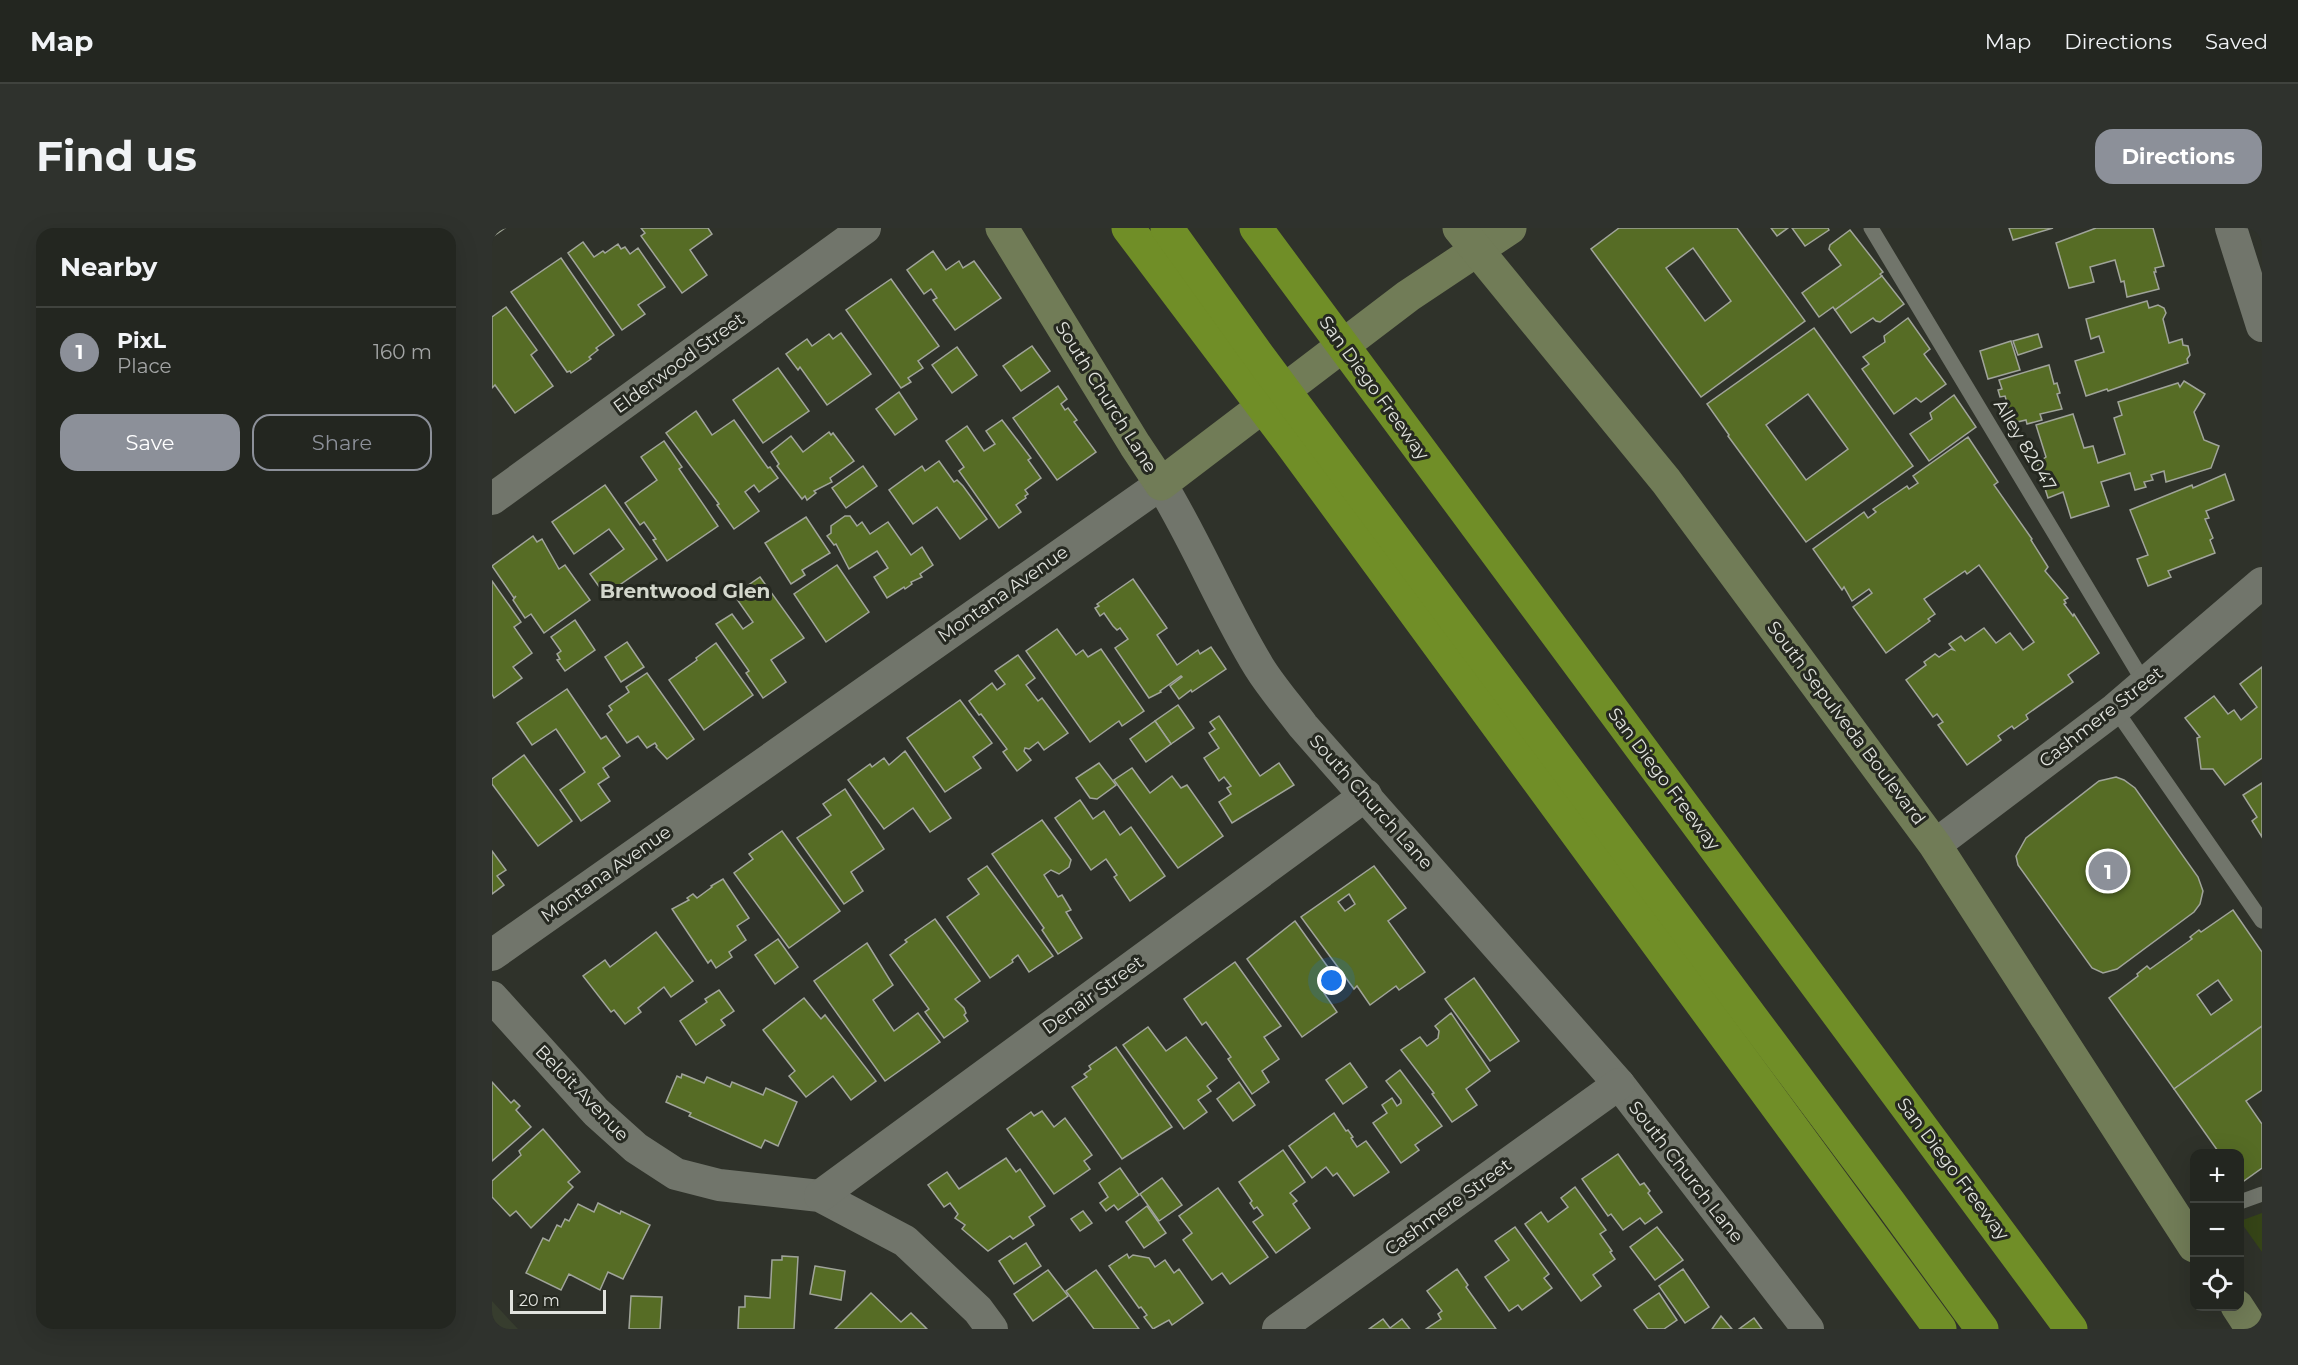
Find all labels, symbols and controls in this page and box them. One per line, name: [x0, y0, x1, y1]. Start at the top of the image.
text: Map: [30, 24, 93, 58]
text: Map: [1985, 29, 2031, 54]
text: Directions: [2064, 29, 2172, 54]
text: Saved: [2205, 29, 2268, 54]
button: Directions: [2095, 129, 2262, 184]
text: Find us: [36, 130, 197, 182]
text: Nearby: [60, 251, 157, 283]
street label: Elderwood Street: [609, 308, 749, 418]
street label: San Diego Freeway: [1314, 312, 1434, 465]
street label: South Church Lane: [1051, 317, 1161, 477]
text: PixL: [117, 327, 166, 354]
text: 1: [76, 340, 83, 364]
text: 160 m: [373, 340, 432, 364]
text: Place: [117, 354, 172, 378]
street label: Alley 82047: [1989, 395, 2061, 495]
button: Save: [60, 414, 240, 471]
button: Share: [252, 414, 432, 471]
street label: Montana Avenue: [934, 541, 1072, 647]
district label: Brentwood Glen: [600, 579, 770, 603]
street label: South Sepulveda Boulevard: [1762, 617, 1930, 829]
street label: Cashmere Street: [2035, 662, 2167, 772]
street label: San Diego Freeway: [1603, 703, 1725, 855]
street label: South Church Lane: [1305, 730, 1437, 874]
street label: Montana Avenue: [537, 821, 675, 927]
pin: 1: [2088, 848, 2128, 894]
street label: Denair Street: [1038, 951, 1148, 1039]
your location: [1317, 966, 1346, 995]
street label: Beloit Avenue: [531, 1040, 633, 1146]
street label: San Diego Freeway: [1892, 1093, 2014, 1245]
street label: South Church Lane: [1624, 1097, 1748, 1247]
map controls: [2190, 1149, 2244, 1311]
button: +: [2190, 1149, 2244, 1203]
street label: Cashmere Street: [1380, 1154, 1516, 1260]
button: −: [2190, 1203, 2244, 1257]
button: locate: [2190, 1257, 2244, 1311]
scale bar: [510, 1287, 606, 1314]
text: 20 m: [519, 1291, 560, 1310]

